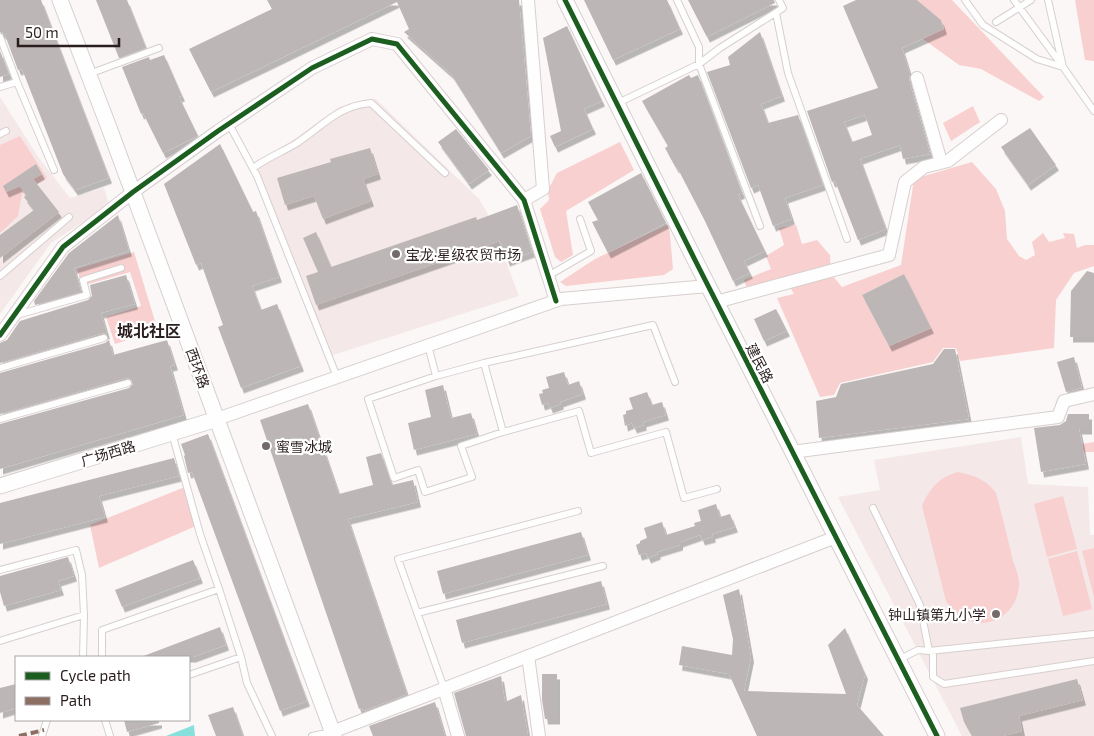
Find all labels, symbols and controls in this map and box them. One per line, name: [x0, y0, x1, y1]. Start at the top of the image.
scale bar: [18, 15, 119, 47]
text: 50 m: [25, 23, 59, 41]
place label: 宝龙·星级农贸市场: [406, 246, 521, 263]
marker: 宝龙·星级农贸市场: [390, 248, 402, 260]
district label: 城北社区: [117, 321, 181, 340]
street label: 建民路: [743, 340, 777, 386]
street label: 西环路: [183, 345, 213, 391]
street label: 广场西路: [79, 437, 137, 469]
place label: 蜜雪冰城: [276, 438, 332, 455]
marker: 蜜雪冰城: [260, 440, 272, 452]
place label: 钟山镇第九小学: [888, 606, 986, 623]
marker: 钟山镇第九小学: [990, 608, 1002, 620]
legend: [15, 656, 190, 721]
text: Cycle path: [60, 666, 131, 684]
text: Path: [60, 691, 91, 709]

